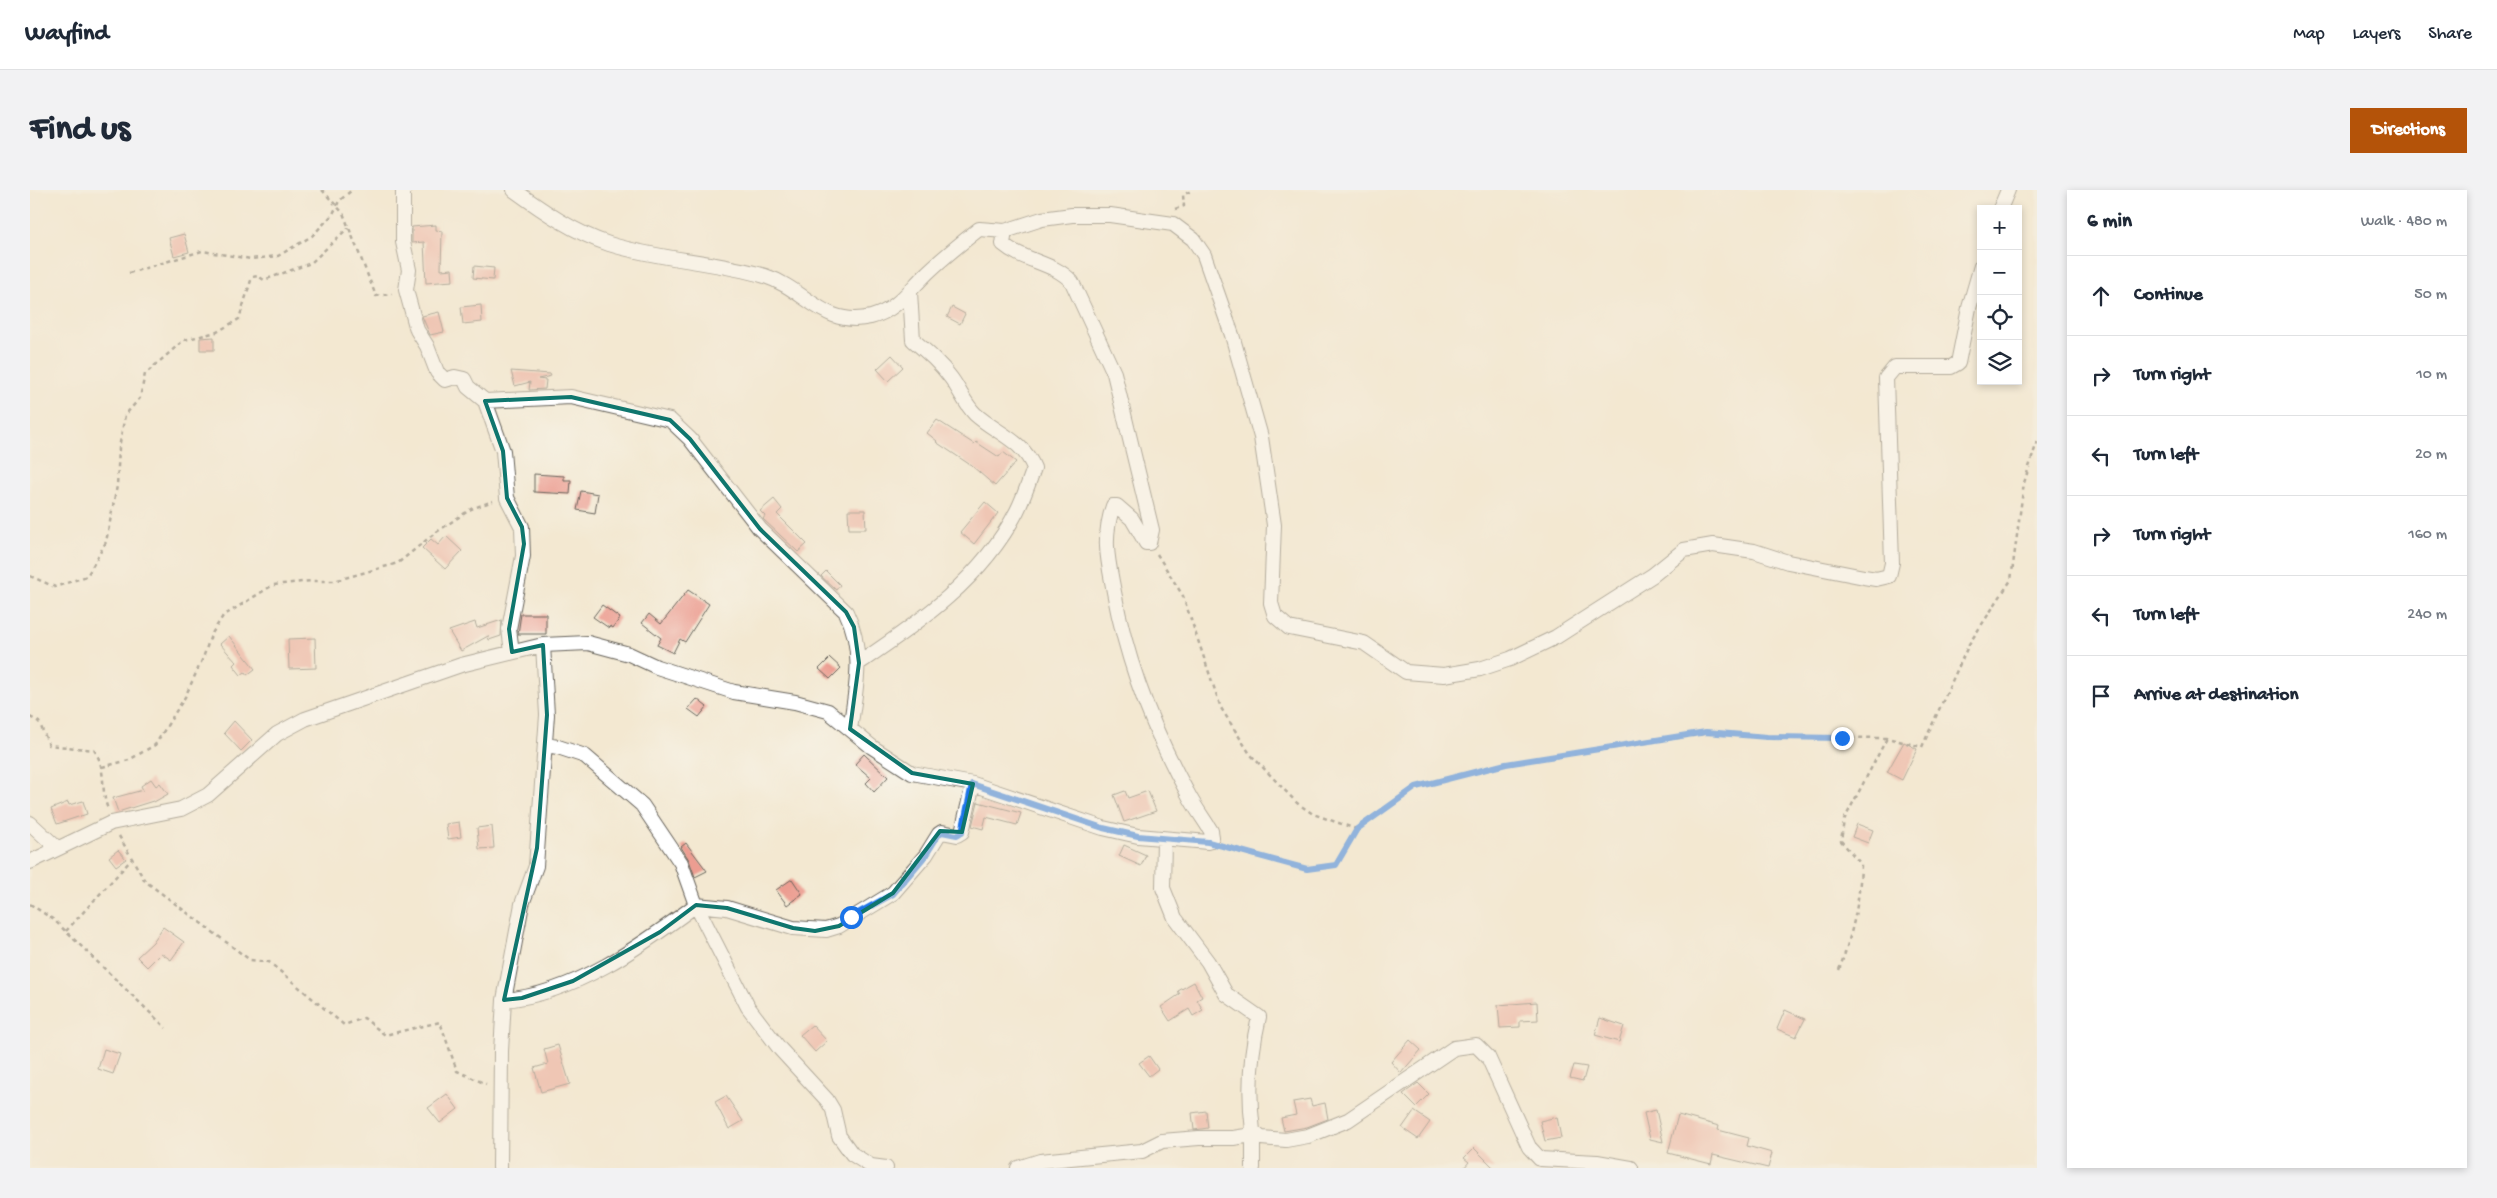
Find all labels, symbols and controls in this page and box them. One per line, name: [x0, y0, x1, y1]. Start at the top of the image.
text: Wayfind: [25, 20, 109, 49]
text: Map: [2293, 24, 2325, 45]
text: Layers: [2353, 24, 2400, 45]
text: Share: [2428, 24, 2472, 45]
button: Directions: [2350, 108, 2467, 153]
text: Find us: [30, 110, 130, 151]
map controls: [1977, 205, 2022, 385]
button: +: [1977, 205, 2022, 250]
text: 6 min: [2087, 210, 2132, 235]
text: Walk · 480 m: [2361, 213, 2447, 232]
button: −: [1977, 250, 2022, 295]
icon: ahead: [2087, 282, 2115, 310]
text: Continue: [2134, 284, 2203, 307]
text: 50 m: [2414, 286, 2447, 305]
button: locate: [1977, 295, 2022, 340]
button: layers: [1977, 340, 2022, 385]
icon: right: [2087, 362, 2115, 390]
text: Turn right: [2134, 364, 2210, 387]
text: 10 m: [2416, 366, 2447, 385]
icon: left: [2087, 442, 2115, 470]
text: Turn left: [2134, 444, 2198, 467]
text: 20 m: [2415, 446, 2447, 465]
icon: right: [2087, 522, 2115, 550]
text: Turn right: [2134, 524, 2210, 547]
text: 160 m: [2408, 526, 2447, 545]
icon: left: [2087, 602, 2115, 630]
text: Turn left: [2134, 604, 2198, 627]
text: 240 m: [2407, 606, 2447, 625]
icon: arrive: [2087, 682, 2115, 710]
text: Arrive at destination: [2134, 684, 2298, 707]
route end: [1831, 727, 1854, 750]
route start: [840, 906, 863, 929]

